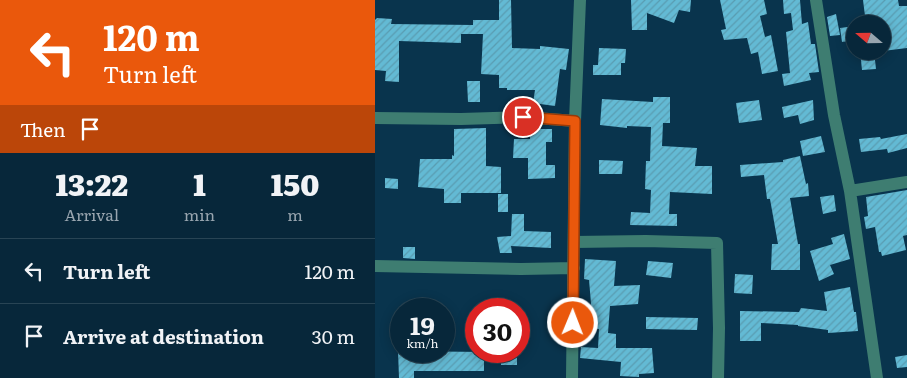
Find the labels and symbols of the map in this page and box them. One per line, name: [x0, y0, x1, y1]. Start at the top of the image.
north arrow: [846, 15, 891, 60]
pin: [502, 96, 544, 138]
position arrow: [546, 296, 598, 348]
speed limit sign: 30: [465, 298, 530, 363]

